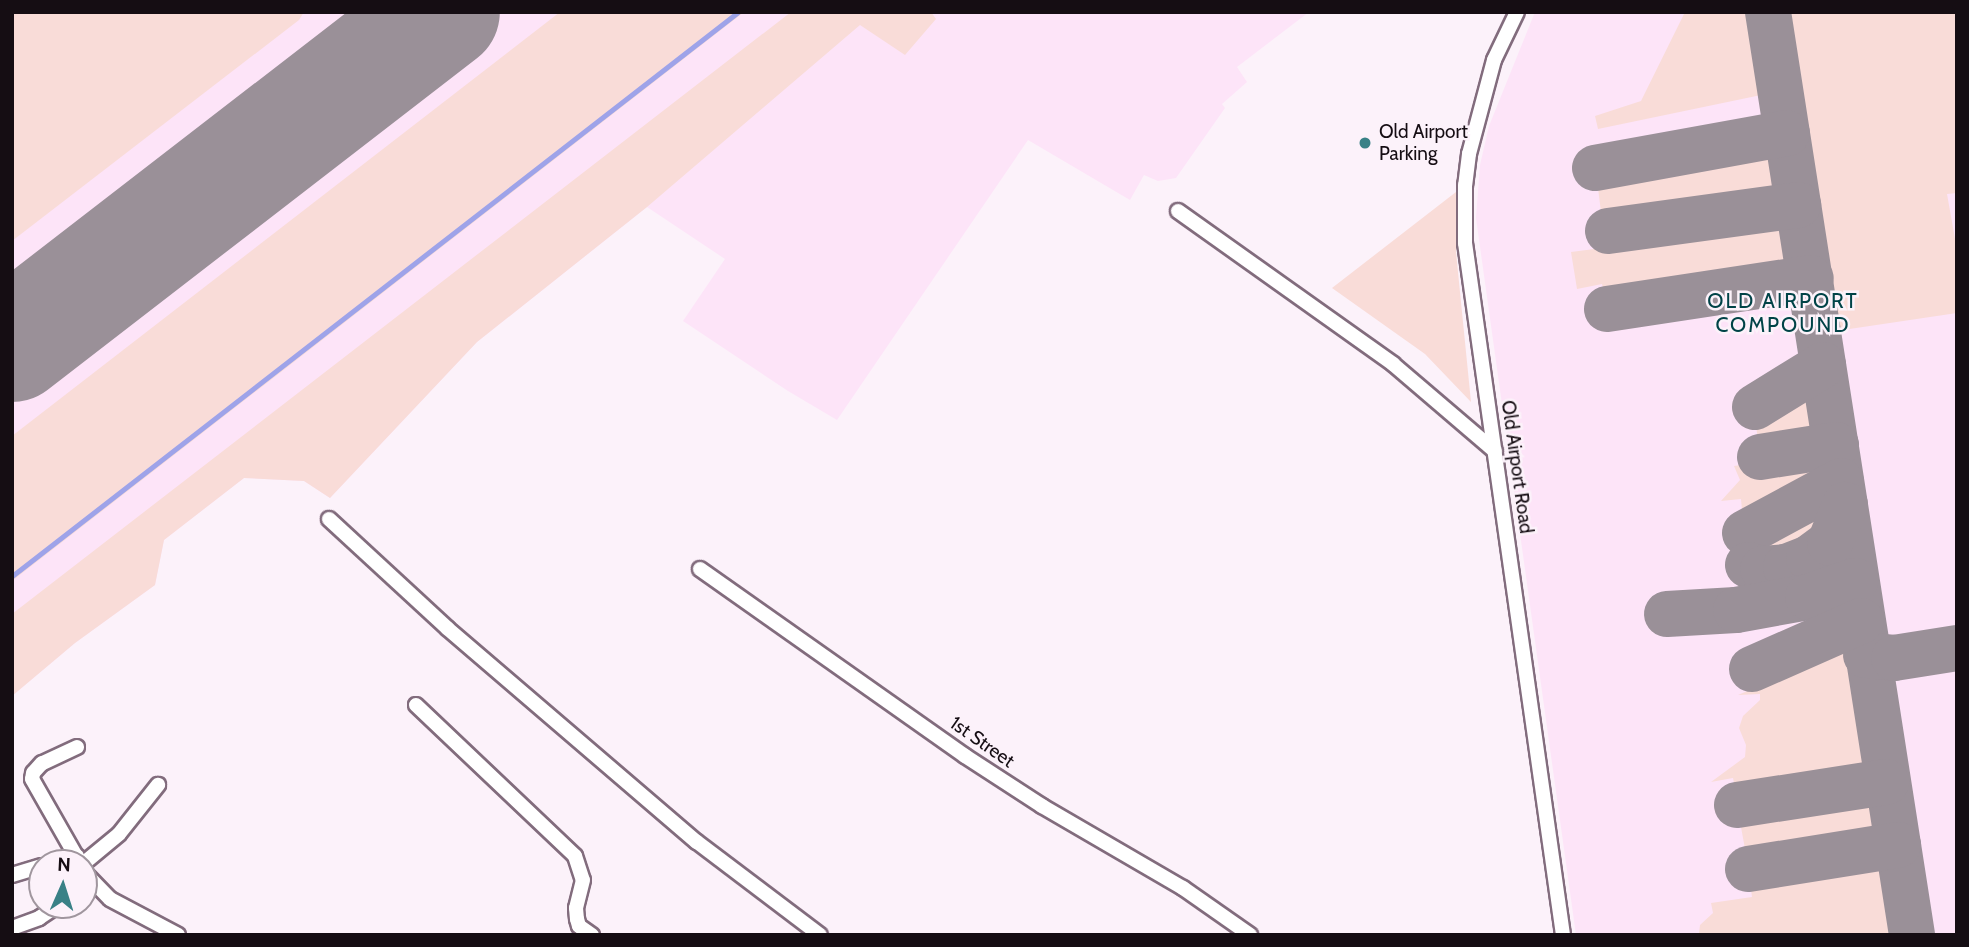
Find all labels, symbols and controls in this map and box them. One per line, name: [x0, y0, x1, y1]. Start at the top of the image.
place label: Old Airport Parking: [1379, 121, 1468, 165]
marker: Old Airport Parking: [1357, 135, 1373, 151]
district label: OLD AIRPORT COMPOUND: [1709, 288, 1857, 338]
street label: Old Airport Road: [1496, 399, 1538, 535]
street label: 1st Street: [945, 712, 1019, 772]
north arrow: [28, 849, 98, 919]
text: N: [57, 853, 71, 876]

